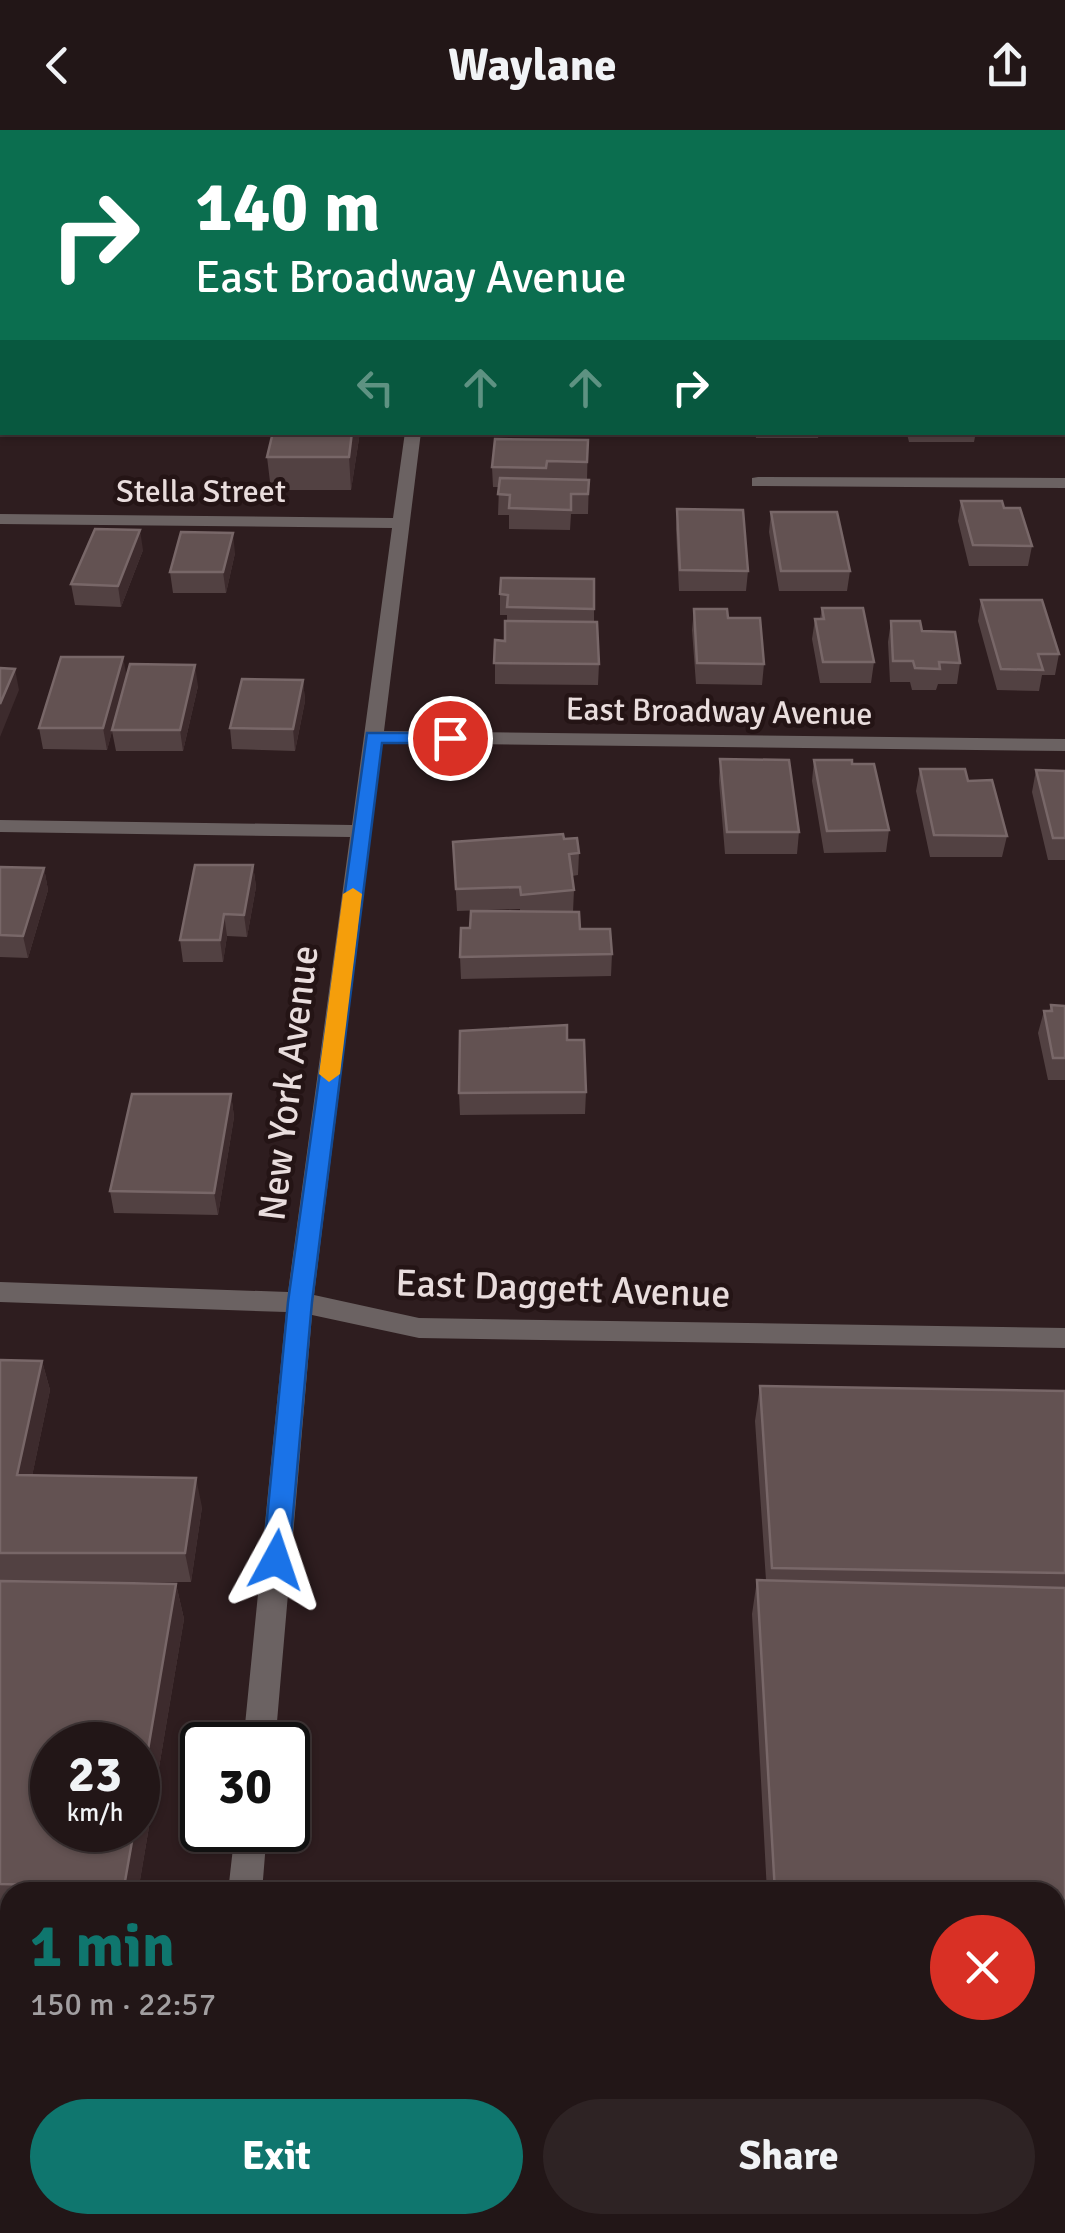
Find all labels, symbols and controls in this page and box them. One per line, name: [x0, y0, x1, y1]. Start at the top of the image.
icon: back: [30, 38, 85, 93]
text: Waylane: [448, 38, 617, 93]
icon: share: [980, 38, 1035, 93]
text: 140 m: [195, 164, 380, 250]
icon: right: [30, 170, 160, 300]
text: East Broadway Avenue: [195, 250, 626, 305]
icon: left: [348, 360, 403, 415]
icon: ahead: [453, 360, 508, 415]
icon: ahead: [558, 360, 613, 415]
icon: right: [663, 360, 718, 415]
street label: Stella Street: [116, 472, 286, 511]
street label: East Broadway Avenue: [565, 689, 873, 734]
pin: [408, 696, 493, 781]
icon: arrive: [423, 711, 478, 766]
street label: New York Avenue: [248, 943, 329, 1223]
street label: East Daggett Avenue: [395, 1259, 731, 1318]
position arrow: [224, 1508, 328, 1612]
speed limit sign: 30: [180, 1722, 310, 1852]
text: 23: [68, 1744, 122, 1806]
text: km/h: [67, 1797, 123, 1828]
text: 1 min: [30, 1910, 175, 1984]
button: close: [930, 1915, 1035, 2020]
text: 150 m · 22:57: [30, 1985, 216, 2024]
button: Exit: [30, 2099, 523, 2214]
button: Share: [543, 2099, 1035, 2214]

